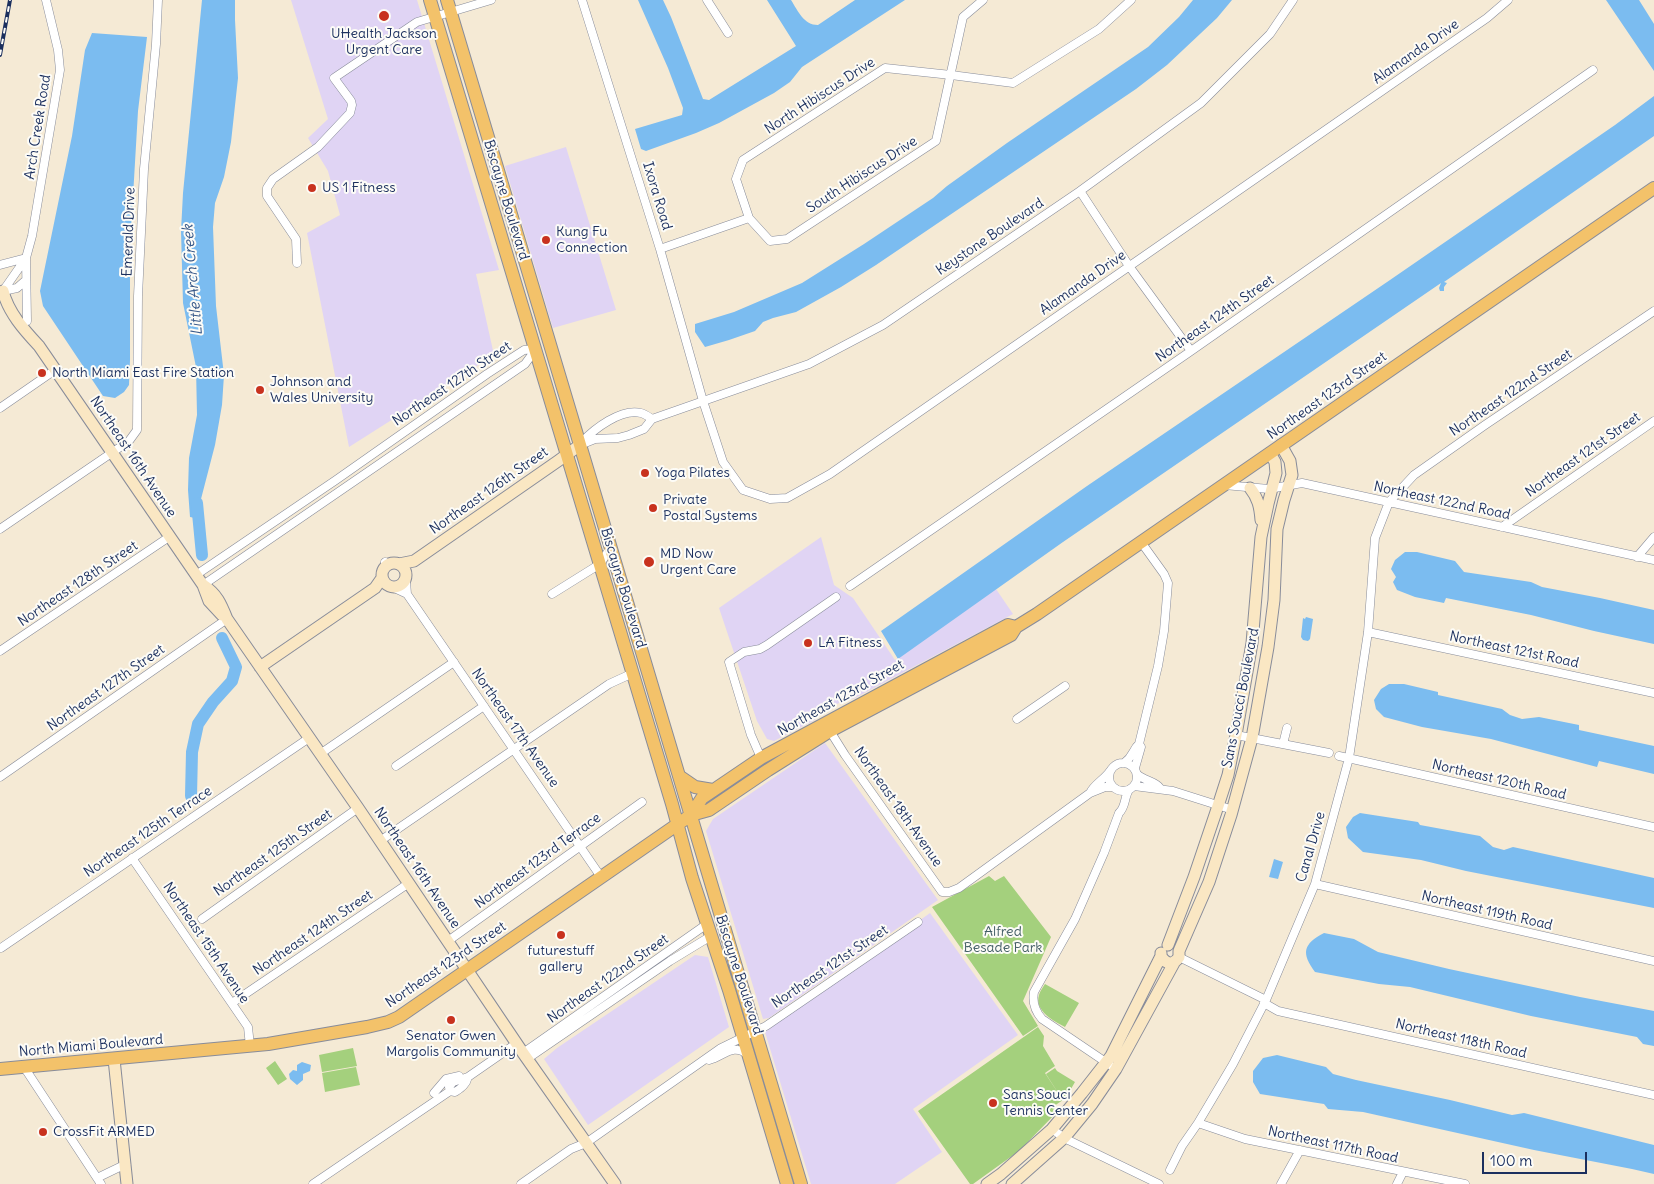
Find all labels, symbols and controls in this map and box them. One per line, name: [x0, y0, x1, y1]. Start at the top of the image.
marker: UHealth Jackson Urgent Care: [377, 9, 391, 23]
street label: Alamanda Drive: [1370, 16, 1462, 88]
place label: UHealth Jackson Urgent Care: [331, 26, 437, 58]
street label: North Hibiscus Drive: [762, 54, 878, 138]
street label: Arch Creek Road: [21, 73, 55, 181]
street label: South Hibiscus Drive: [804, 133, 920, 217]
street label: Biscayne Boulevard: [480, 138, 532, 262]
street label: Ixora Road: [639, 160, 675, 232]
place label: US 1 Fitness: [322, 180, 396, 196]
marker: US 1 Fitness: [306, 182, 318, 194]
street label: Emerald Drive: [119, 187, 139, 277]
street label: Keystone Boulevard: [933, 195, 1047, 279]
water label: Little Arch Creek: [179, 224, 207, 336]
place label: Kung Fu Connection: [556, 224, 628, 256]
marker: Kung Fu Connection: [540, 234, 552, 246]
street label: Alamanda Drive: [1037, 247, 1129, 319]
street label: Northeast 124th Street: [1153, 272, 1277, 366]
street label: Northeast 127th Street: [389, 338, 515, 430]
street label: Northeast 122nd Street: [1447, 346, 1575, 440]
street label: Northeast 123rd Street: [1264, 349, 1390, 443]
place label: North Miami East Fire Station: [52, 365, 234, 381]
marker: North Miami East Fire Station: [36, 367, 48, 379]
place label: Johnson and Wales University: [270, 374, 374, 407]
marker: Johnson and Wales University: [254, 384, 266, 396]
street label: Northeast 16th Avenue: [86, 393, 180, 521]
street label: Northeast 121st Street: [1522, 409, 1644, 501]
street label: Northeast 126th Street: [427, 444, 551, 538]
place label: Yoga Pilates: [655, 465, 730, 481]
marker: Yoga Pilates: [639, 467, 651, 479]
street label: Northeast 122nd Road: [1372, 478, 1512, 524]
place label: Private Postal Systems: [663, 492, 757, 524]
marker: Private Postal Systems: [647, 502, 659, 514]
street label: Biscayne Boulevard: [597, 526, 649, 650]
street label: Northeast 128th Street: [15, 538, 141, 630]
place label: MD Now Urgent Care: [660, 546, 736, 578]
marker: MD Now Urgent Care: [642, 555, 656, 569]
street label: Sans Soucci Boulevard: [1219, 627, 1263, 769]
street label: Northeast 121st Road: [1448, 628, 1580, 672]
place label: LA Fitness: [818, 635, 882, 651]
marker: LA Fitness: [802, 637, 814, 649]
street label: Northeast 127th Street: [44, 641, 168, 735]
street label: Northeast 123rd Street: [775, 656, 907, 740]
street label: Northeast 17th Avenue: [468, 665, 562, 791]
street label: Northeast 18th Avenue: [850, 744, 946, 870]
street label: Northeast 120th Road: [1430, 756, 1568, 804]
street label: Northeast 125th Terrace: [81, 783, 215, 881]
street label: Northeast 16th Avenue: [370, 804, 464, 932]
street label: Northeast 125th Street: [211, 806, 335, 900]
street label: Northeast 123rd Terrace: [472, 810, 604, 912]
street label: Canal Drive: [1293, 810, 1329, 884]
street label: Northeast 15th Avenue: [159, 879, 253, 1007]
street label: Northeast 124th Street: [250, 887, 376, 979]
street label: Northeast 119th Road: [1420, 888, 1554, 934]
street label: Biscayne Boulevard: [712, 913, 766, 1037]
street label: Northeast 123rd Street: [383, 918, 509, 1012]
street label: Northeast 121st Street: [769, 922, 891, 1012]
park label: Alfred Besade Park: [964, 924, 1042, 956]
marker: futurestuff gallery: [555, 929, 567, 941]
street label: Northeast 122nd Street: [544, 931, 672, 1027]
place label: futurestuff gallery: [528, 943, 594, 976]
marker: Senator Gwen Margolis Community: [445, 1014, 457, 1026]
street label: Northeast 118th Road: [1394, 1016, 1528, 1062]
place label: Senator Gwen Margolis Community: [386, 1028, 516, 1060]
street label: North Miami Boulevard: [18, 1031, 164, 1061]
place label: Sans Souci Tennis Center: [1003, 1087, 1088, 1120]
marker: Sans Souci Tennis Center: [987, 1097, 999, 1109]
street label: Northeast 117th Road: [1266, 1123, 1400, 1167]
place label: CrossFit ARMED: [53, 1124, 155, 1140]
marker: CrossFit ARMED: [37, 1126, 49, 1138]
scale bar: [1484, 1142, 1589, 1174]
text: 100 m: [1490, 1151, 1532, 1170]

